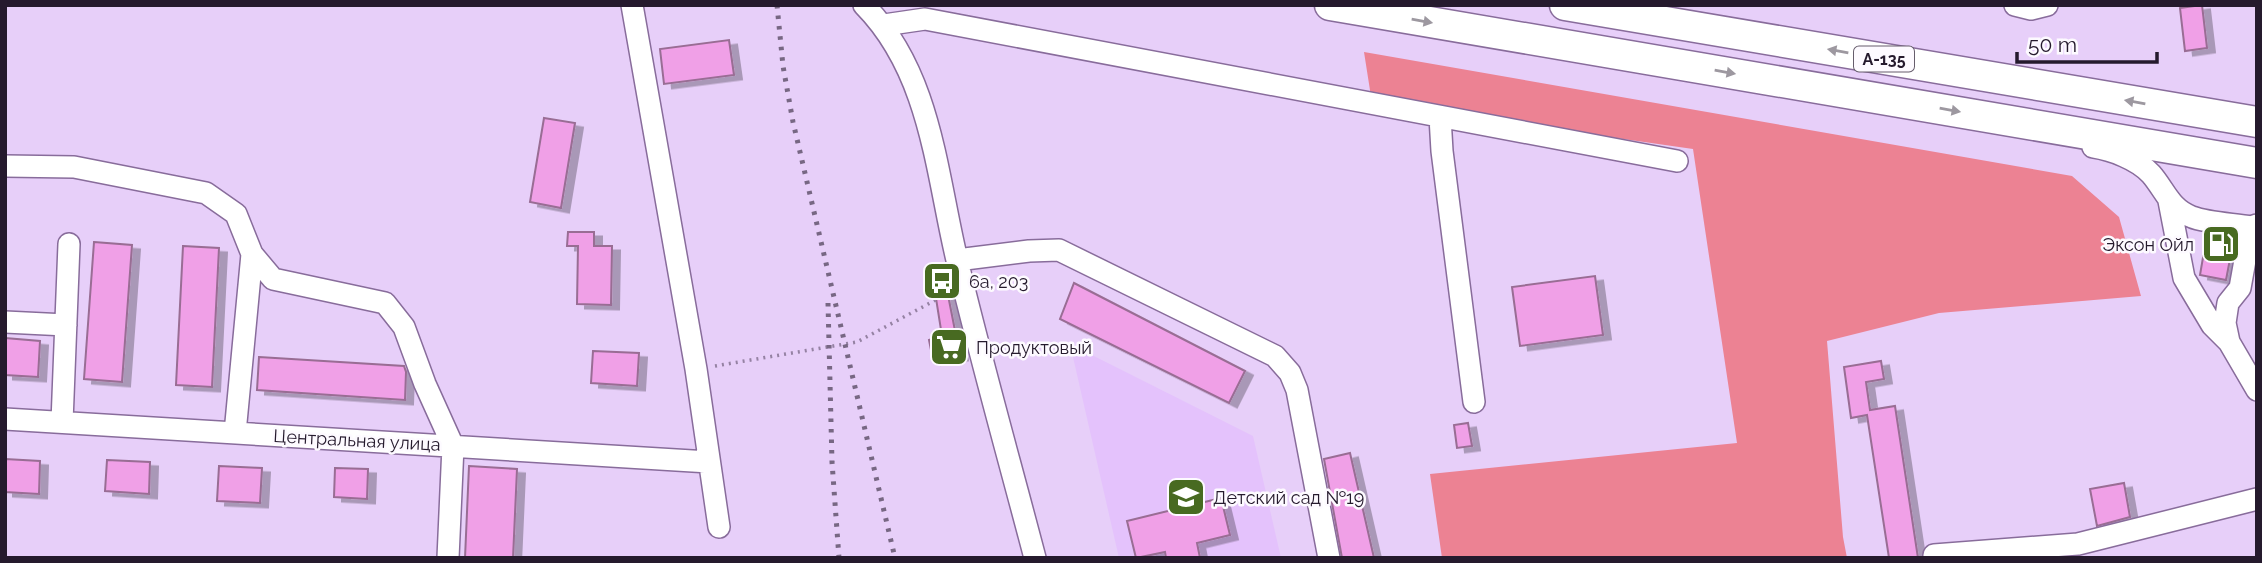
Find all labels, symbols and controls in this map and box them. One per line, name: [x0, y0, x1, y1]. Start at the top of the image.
one-way arrow: [1411, 16, 1433, 27]
scale bar: [2017, 21, 2157, 65]
text: 50 m: [2028, 32, 2077, 57]
one-way arrow: [1827, 45, 1849, 56]
road number: А-135: [1854, 46, 1914, 72]
one-way arrow: [1715, 67, 1737, 78]
one-way arrow: [2124, 96, 2146, 107]
one-way arrow: [1939, 105, 1961, 116]
fuel station icon: Эксон Ойл: [2200, 223, 2242, 265]
place label: Эксон Ойл: [2102, 234, 2194, 255]
bus stop icon: 6a, 203: [921, 260, 963, 302]
place label: 6a, 203: [969, 271, 1028, 292]
supermarket icon: Продуктовый: [928, 326, 970, 368]
place label: Продуктовый: [976, 337, 1092, 358]
street label: Центральная улица: [273, 425, 441, 455]
school or university icon: Детский сад №19: [1165, 476, 1207, 518]
place label: Детский сад №19: [1213, 487, 1364, 508]

